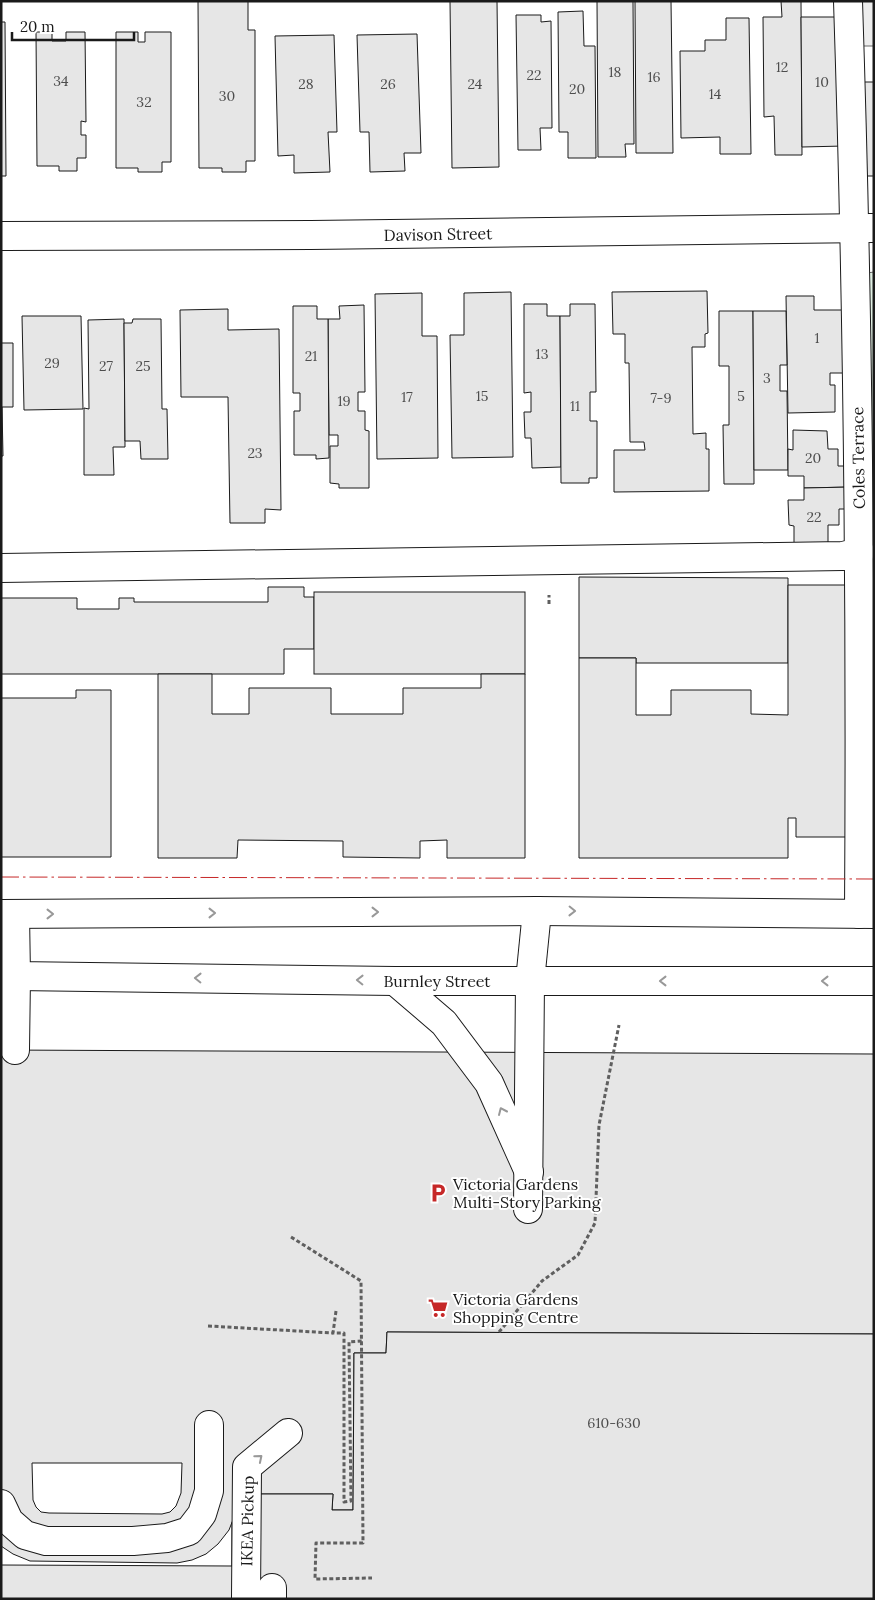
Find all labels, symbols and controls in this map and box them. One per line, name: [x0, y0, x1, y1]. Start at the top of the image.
scale bar: [12, 10, 135, 42]
text: 20 m: [20, 17, 55, 36]
house number: 12: [776, 58, 788, 76]
house number: 18: [609, 63, 622, 81]
house number: 22: [526, 66, 542, 84]
house number: 16: [647, 68, 661, 86]
house number: 34: [53, 72, 69, 90]
house number: 10: [815, 73, 829, 91]
house number: 28: [298, 75, 314, 93]
house number: 26: [380, 75, 396, 93]
house number: 24: [468, 75, 483, 93]
house number: 20: [569, 80, 585, 98]
house number: 14: [709, 85, 722, 103]
house number: 30: [219, 87, 235, 105]
house number: 32: [136, 93, 152, 111]
street label: Davison Street: [384, 223, 493, 245]
house number: 1: [814, 329, 820, 347]
house number: 13: [536, 345, 549, 363]
house number: 21: [305, 347, 317, 365]
house number: 29: [44, 354, 60, 372]
house number: 27: [99, 357, 114, 375]
house number: 25: [135, 357, 151, 375]
house number: 3: [763, 369, 771, 387]
house number: 15: [476, 387, 488, 405]
house number: 5: [737, 387, 745, 405]
house number: 17: [401, 388, 413, 406]
house number: 7-9: [650, 389, 672, 407]
house number: 19: [337, 392, 351, 410]
house number: 11: [570, 397, 580, 415]
street label: Coles Terrace: [847, 406, 869, 509]
house number: 23: [247, 444, 263, 462]
house number: 20: [805, 449, 821, 467]
house number: 22: [806, 508, 822, 526]
one-way arrow: [569, 906, 577, 916]
one-way arrow: [372, 907, 379, 917]
one-way arrow: [209, 908, 217, 918]
one-way arrow: [46, 909, 54, 919]
street label: Burnley Street: [384, 971, 491, 991]
one-way arrow: [193, 973, 201, 983]
one-way arrow: [356, 975, 364, 985]
one-way arrow: [658, 976, 666, 986]
one-way arrow: [821, 976, 828, 986]
one-way arrow: [497, 1107, 508, 1116]
place label: Victoria Gardens Multi-Story Parking: [452, 1174, 602, 1212]
parking icon: Victoria Gardens Multi-Story Parking: [427, 1182, 449, 1204]
place label: Victoria Gardens Shopping Centre: [452, 1289, 579, 1327]
supermarket icon: Victoria Gardens Shopping Centre: [427, 1297, 449, 1319]
house number: 610-630: [587, 1414, 641, 1432]
one-way arrow: [253, 1455, 262, 1463]
street label: IKEA Pickup: [236, 1475, 258, 1567]

